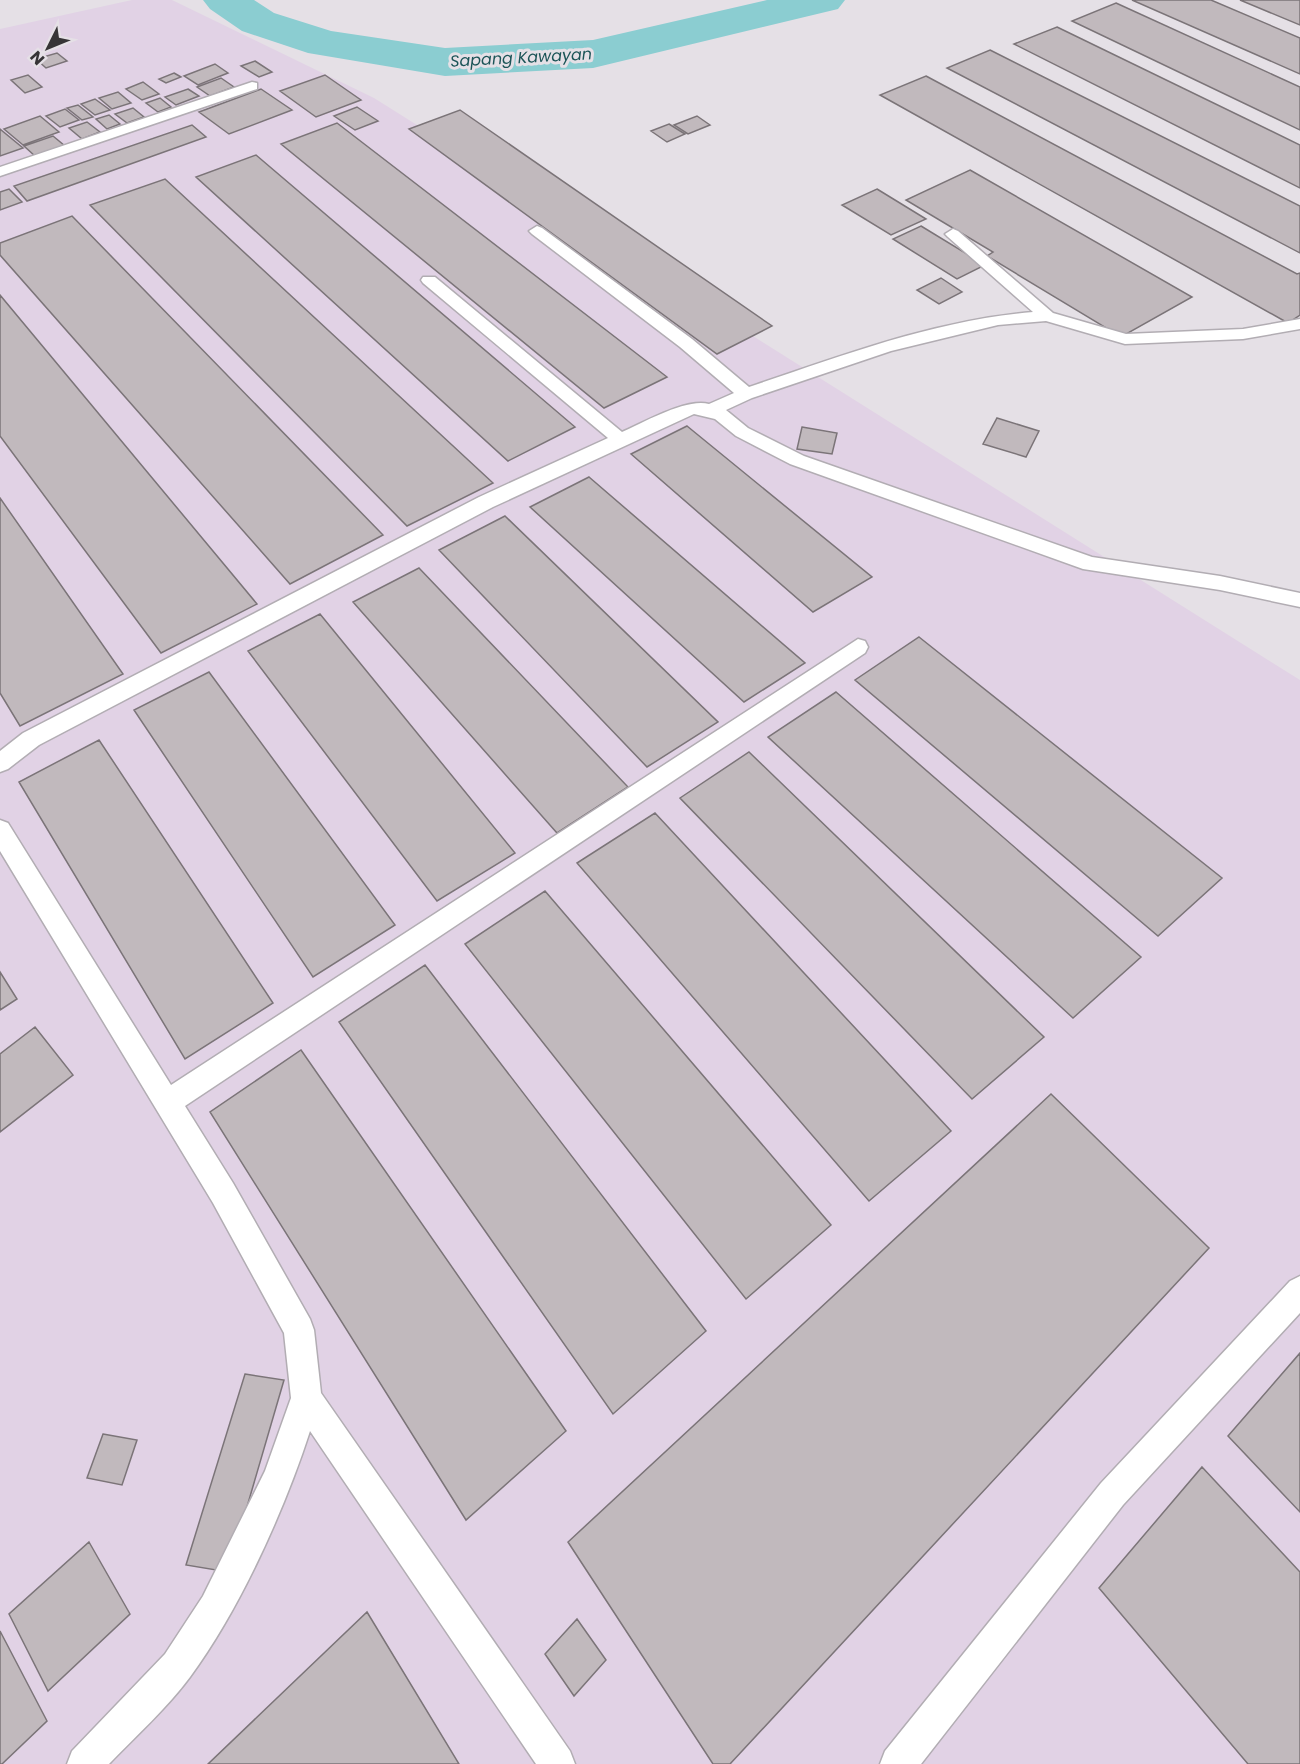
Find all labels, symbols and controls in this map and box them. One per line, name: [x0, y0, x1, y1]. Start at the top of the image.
north arrow: [18, 18, 78, 78]
water label: Sapang Kawayan: [450, 42, 593, 73]
text: N: [25, 46, 50, 70]

